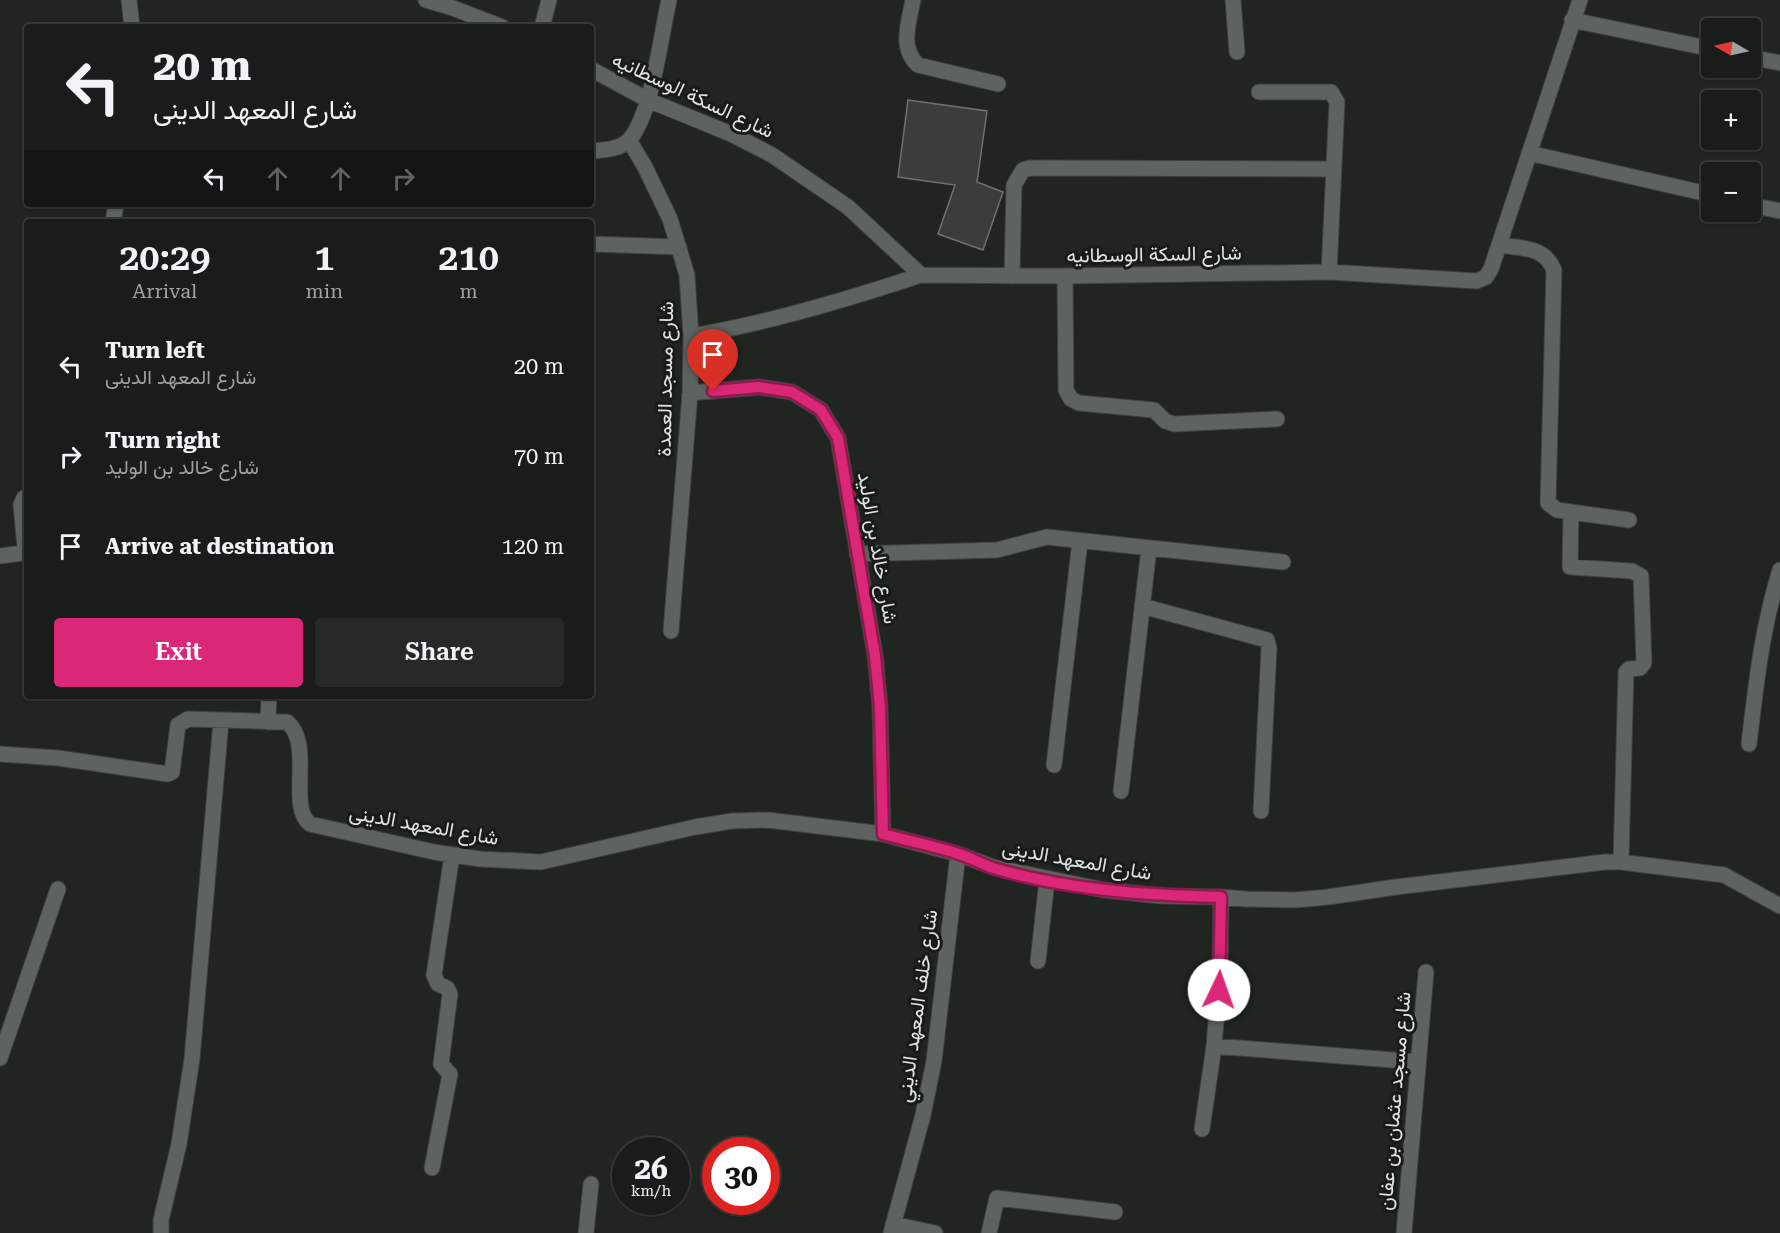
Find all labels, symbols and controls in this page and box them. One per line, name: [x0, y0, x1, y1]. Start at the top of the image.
north arrow: [1701, 18, 1761, 78]
map controls: [1701, 18, 1761, 222]
text: 20 m: [153, 41, 251, 90]
street label: شارع السكة الوسطانيه: [608, 47, 778, 145]
icon: left: [54, 48, 132, 126]
button: +: [1701, 90, 1761, 150]
text: شارع المعهد الدينى: [153, 94, 357, 126]
icon: left: [198, 162, 231, 195]
icon: ahead: [261, 162, 294, 195]
icon: ahead: [324, 162, 357, 195]
icon: right: [387, 162, 420, 195]
button: −: [1701, 162, 1761, 222]
text: 20:29: [119, 237, 210, 279]
text: 1: [314, 237, 334, 279]
text: 210: [438, 237, 499, 279]
street label: شارع السكة الوسطانيه: [1066, 240, 1242, 270]
text: Arrival: [132, 279, 197, 303]
text: min: [306, 279, 343, 303]
text: m: [459, 279, 478, 303]
street label: شارع مسجد العمدة: [652, 301, 680, 457]
pin: [687, 329, 738, 391]
text: Turn left: [105, 338, 205, 363]
icon: arrive: [696, 338, 729, 371]
icon: left: [54, 350, 87, 383]
text: 20 m: [514, 354, 564, 379]
text: شارع المعهد الدينى: [105, 365, 256, 389]
text: Turn right: [105, 428, 220, 453]
icon: right: [54, 440, 87, 473]
text: 70 m: [514, 444, 564, 469]
text: شارع خالد بن الوليد: [105, 455, 259, 479]
street label: شارع خالد بن الوليد: [851, 470, 903, 626]
icon: arrive: [54, 530, 87, 563]
text: Arrive at destination: [105, 534, 334, 559]
text: 120 m: [501, 534, 564, 559]
button: Exit: [54, 618, 303, 687]
button: Share: [315, 618, 564, 687]
street label: شارع المعهد الدينى: [347, 800, 501, 852]
street label: شارع المعهد الدينى: [1000, 835, 1154, 887]
street label: شارع خلف المعهد الديني: [892, 908, 947, 1105]
position arrow: [1187, 958, 1251, 1022]
street label: شارع مسجد عثمان بن عفان: [1372, 991, 1418, 1212]
speed limit sign: 30: [702, 1137, 780, 1215]
text: 26: [634, 1151, 668, 1186]
text: km/h: [631, 1182, 671, 1200]

